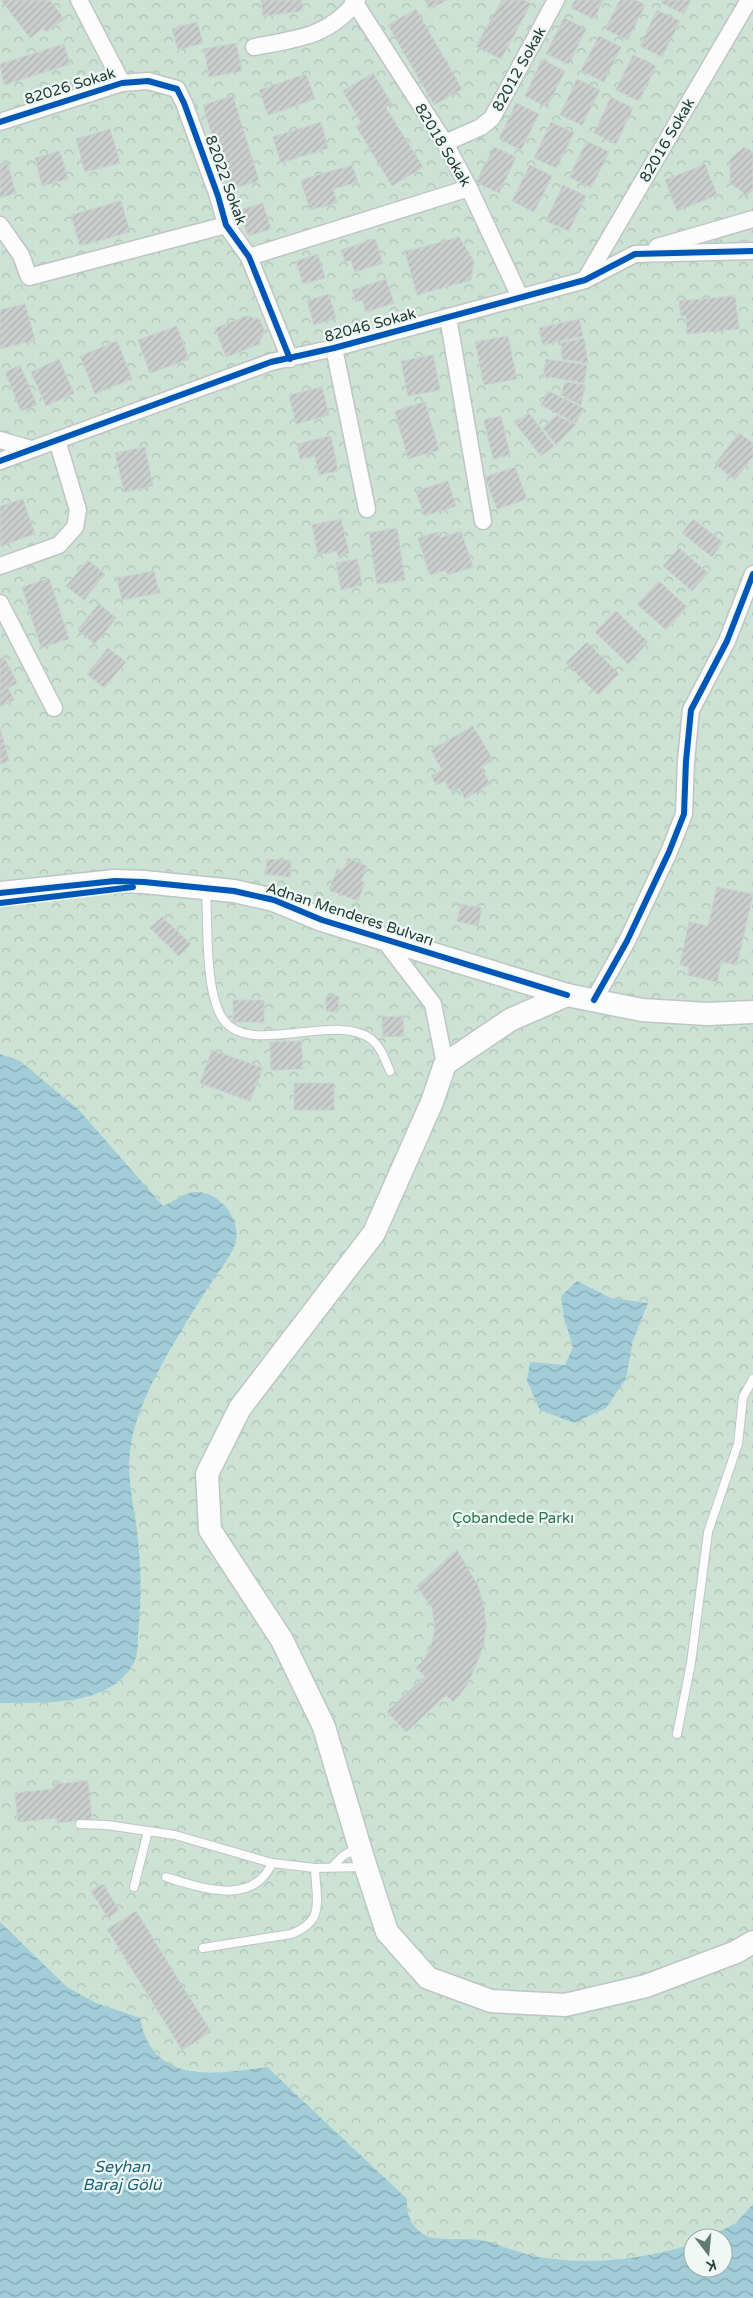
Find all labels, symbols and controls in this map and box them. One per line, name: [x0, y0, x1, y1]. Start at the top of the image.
street label: 82012 Sokak: [488, 24, 550, 114]
street label: 82026 Sokak: [22, 64, 118, 108]
street label: 82016 Sokak: [636, 95, 698, 185]
street label: 82018 Sokak: [411, 100, 475, 190]
street label: 82022 Sokak: [201, 133, 251, 227]
street label: 82046 Sokak: [322, 304, 418, 346]
street label: Adnan Menderes Bulvarı: [264, 878, 436, 950]
park label: Çobandede Parkı: [452, 1509, 574, 1527]
water label: Seyhan Baraj Gölü: [83, 2157, 163, 2195]
north arrow: [683, 2228, 733, 2278]
text: K: [704, 2256, 718, 2275]

